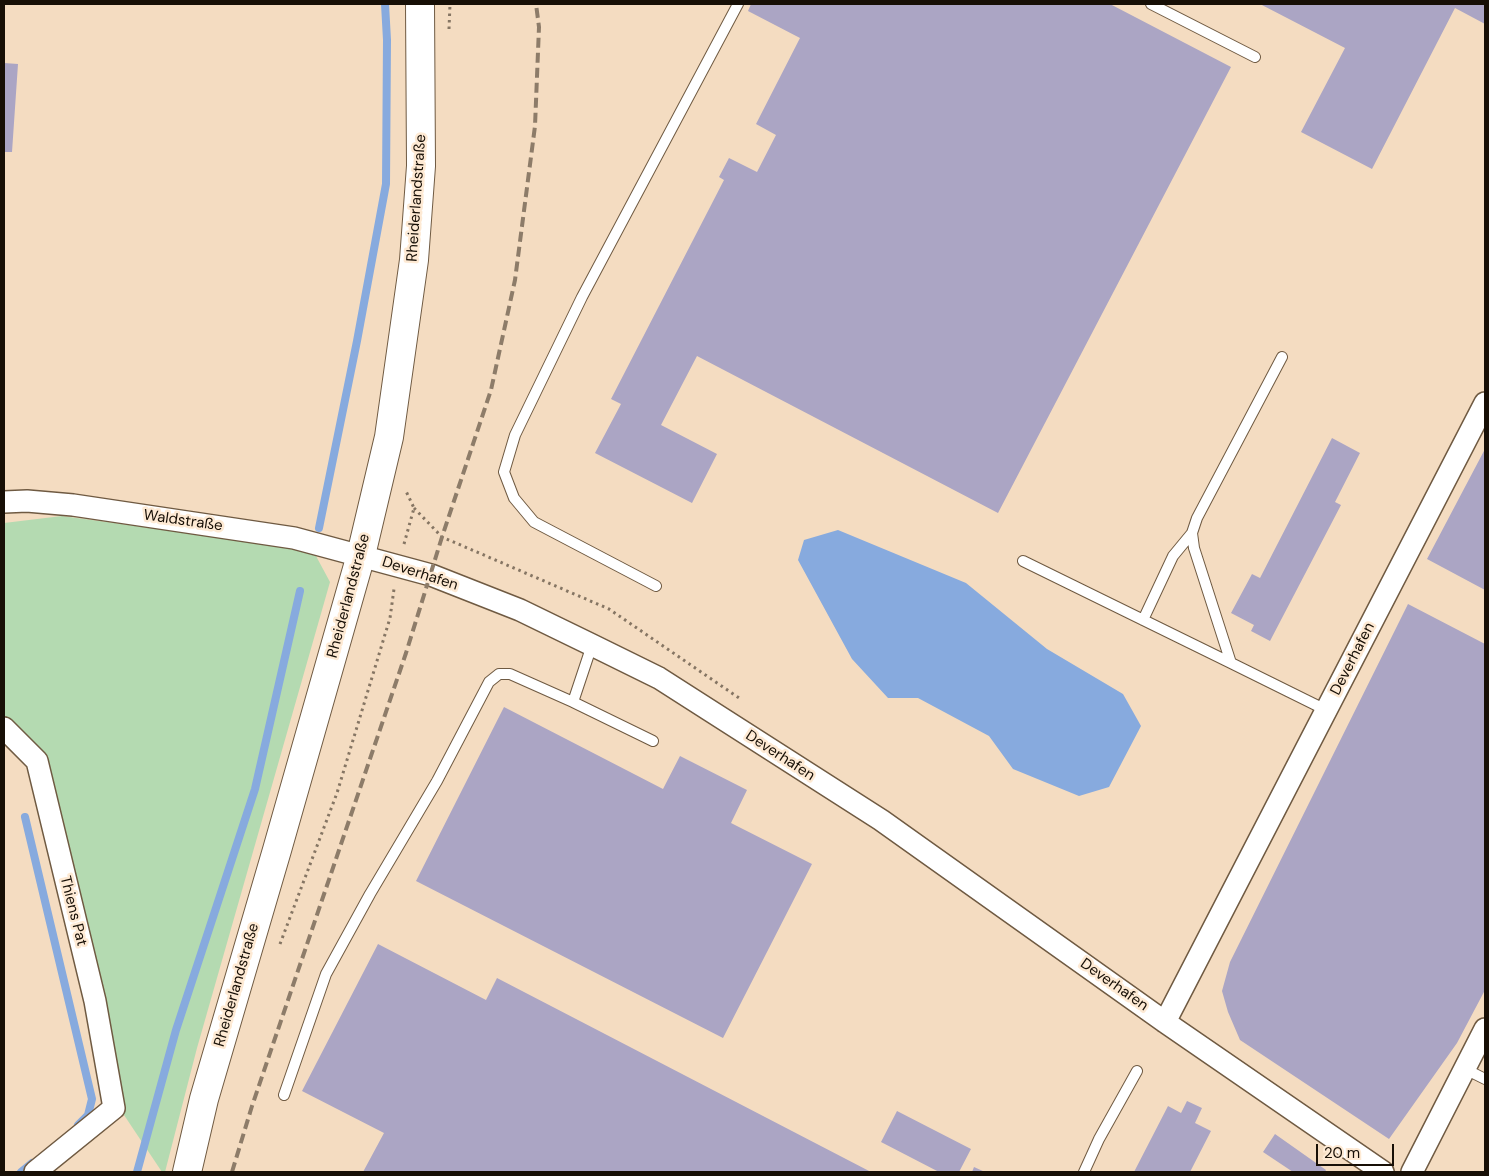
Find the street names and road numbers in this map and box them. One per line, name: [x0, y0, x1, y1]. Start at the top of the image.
street label: Rheiderlandstraße: [404, 134, 430, 262]
street label: Waldstraße: [142, 507, 224, 535]
street label: Rheiderlandstraße: [324, 532, 374, 660]
street label: Deverhafen: [380, 553, 460, 595]
street label: Deverhafen: [1327, 620, 1379, 698]
street label: Deverhafen: [742, 727, 818, 785]
street label: Thiens Pat: [56, 874, 90, 948]
street label: Rheiderlandstraße: [211, 921, 263, 1049]
street label: Deverhafen: [1077, 955, 1151, 1015]

